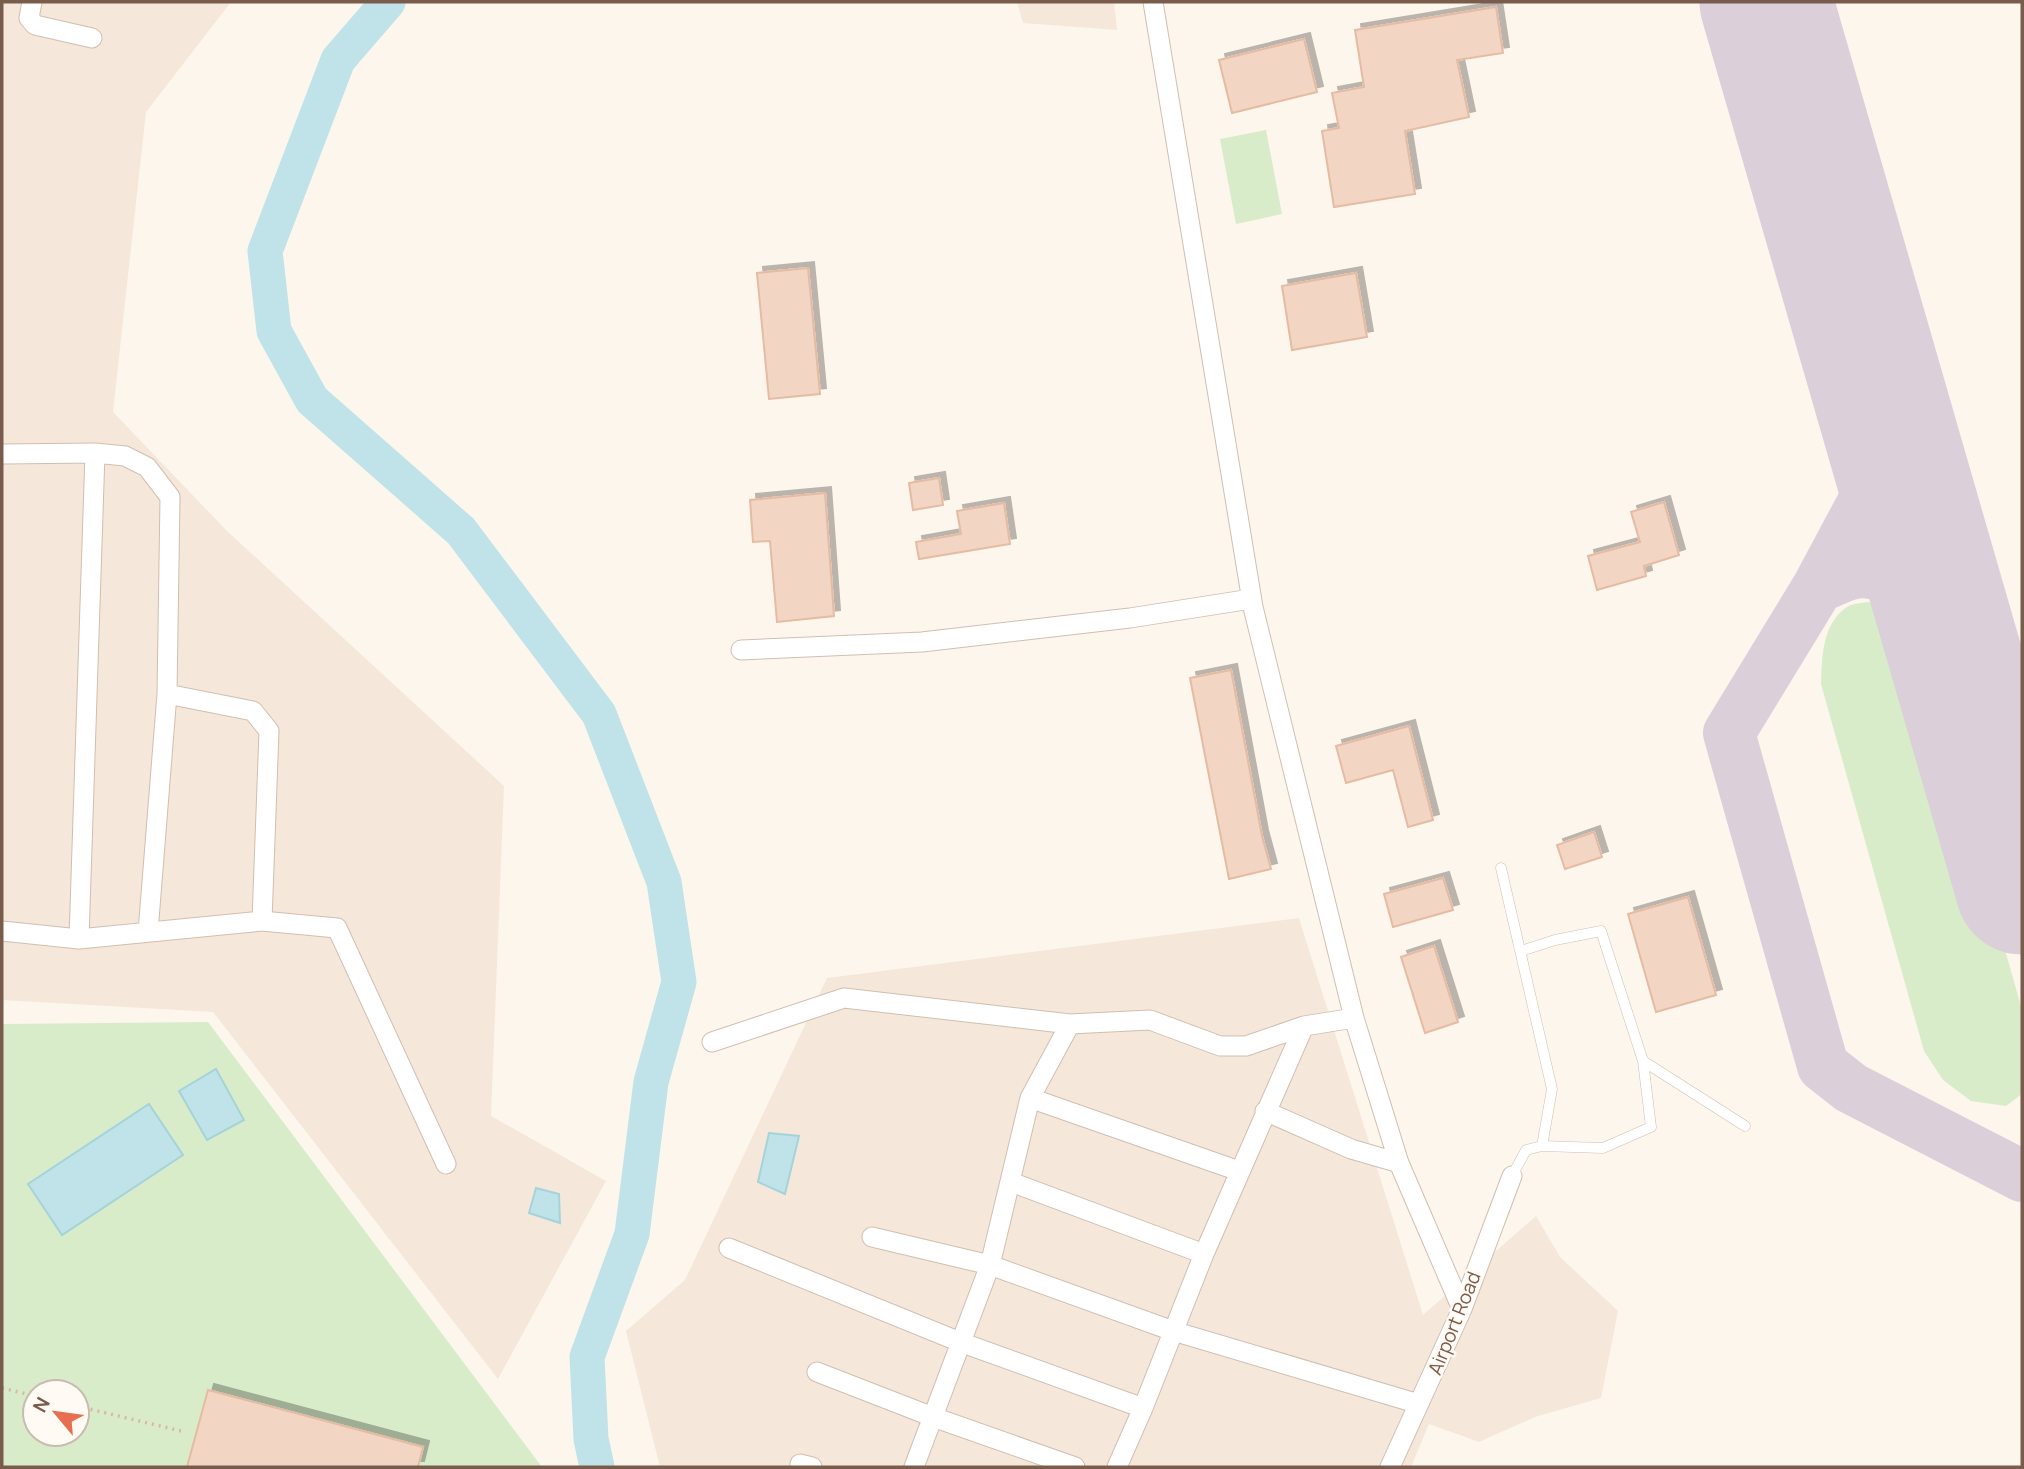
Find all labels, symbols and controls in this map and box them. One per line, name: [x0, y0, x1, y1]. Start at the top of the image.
street label: Airport Road: [1422, 1268, 1486, 1378]
north arrow: [21, 1378, 91, 1448]
text: N: [26, 1392, 56, 1417]

